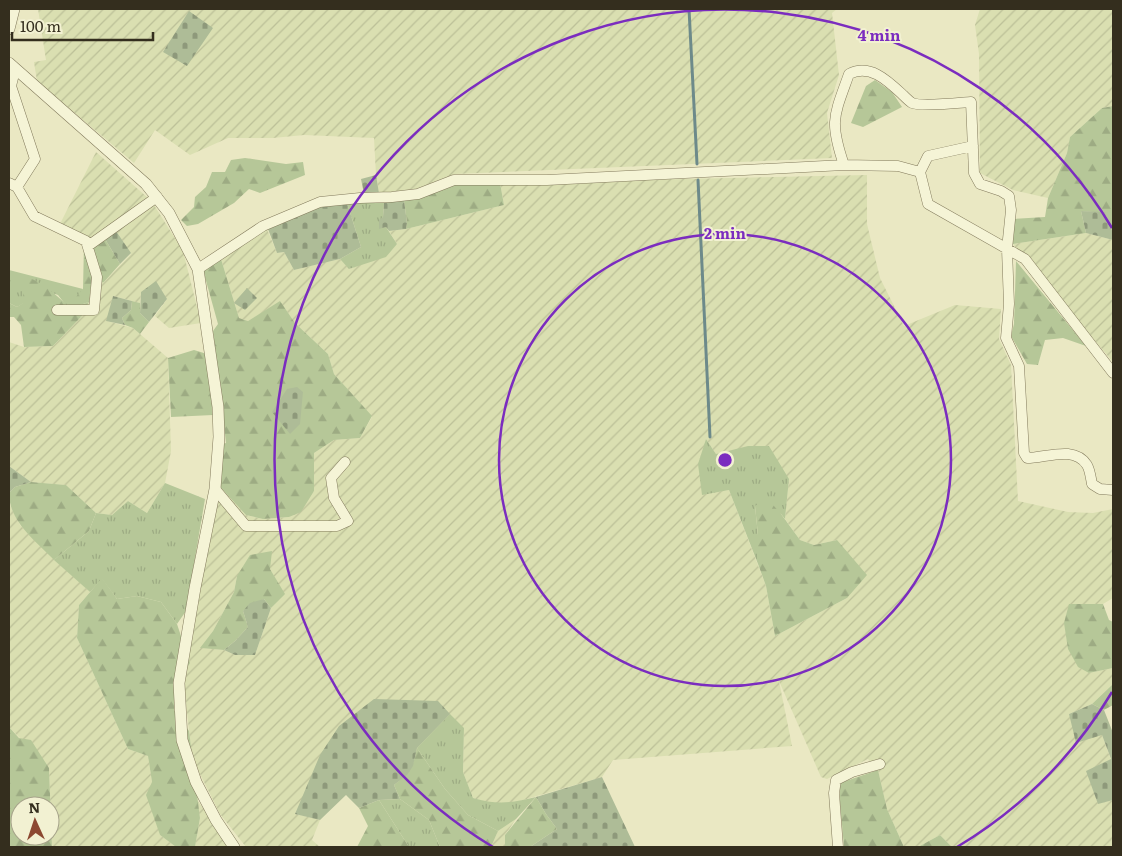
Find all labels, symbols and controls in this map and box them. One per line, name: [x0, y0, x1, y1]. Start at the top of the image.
scale bar: [12, 10, 154, 42]
text: 100 m: [20, 14, 61, 37]
text: 4 min: [858, 23, 901, 46]
text: 2 min: [704, 221, 747, 244]
centre of rings: [716, 451, 734, 469]
north arrow: [10, 796, 60, 846]
text: N: [28, 797, 41, 817]

